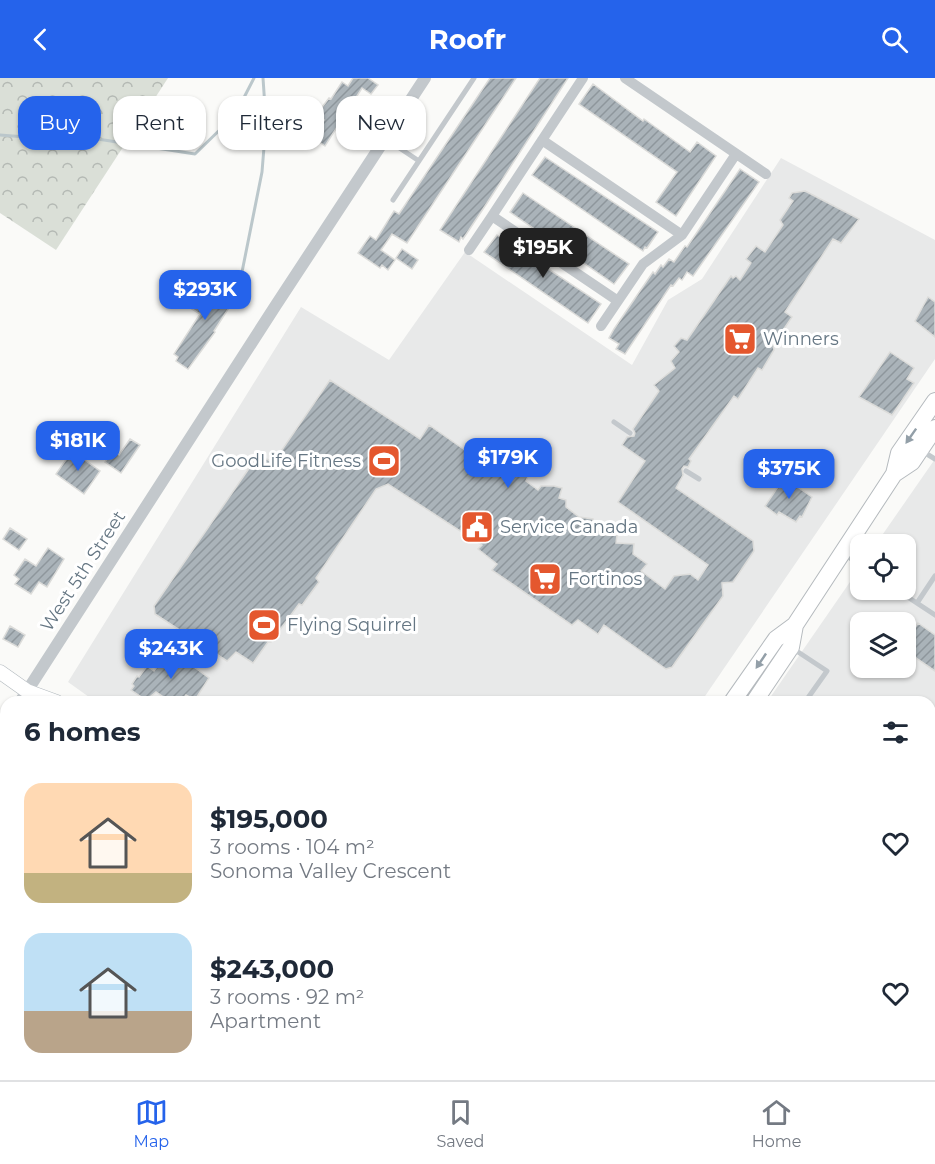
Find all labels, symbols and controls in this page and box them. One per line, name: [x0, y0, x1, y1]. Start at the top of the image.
icon: back: [24, 23, 57, 56]
text: Roofr: [429, 23, 506, 56]
icon: search: [878, 23, 911, 56]
chip: Buy: [18, 96, 101, 150]
chip: Rent: [113, 96, 206, 150]
chip: Filters: [218, 96, 324, 150]
chip: New: [336, 96, 426, 150]
pin: $195K: [501, 228, 585, 279]
text: $195K: [513, 235, 573, 259]
pin: $293K: [163, 270, 247, 321]
text: $293K: [173, 277, 237, 301]
supermarket icon: Winners: [722, 321, 758, 357]
place label: Winners: [763, 328, 839, 350]
pin: $181K: [36, 421, 120, 472]
one-way arrow: [905, 427, 917, 443]
text: $181K: [50, 428, 106, 452]
pin: $179K: [466, 438, 550, 489]
sports icon: GoodLife Fitness: [366, 443, 402, 479]
text: $179K: [478, 445, 538, 469]
pin: $375K: [747, 449, 831, 500]
place label: GoodLife Fitness: [211, 450, 361, 472]
text: $375K: [757, 456, 821, 480]
street label: West 5th Street: [36, 507, 130, 635]
public building icon: Service Canada: [459, 509, 495, 545]
place label: Service Canada: [500, 516, 638, 538]
map controls: [850, 534, 916, 678]
button: locate: [850, 534, 916, 600]
supermarket icon: Fortinos: [527, 561, 563, 597]
place label: Fortinos: [568, 568, 642, 590]
sports icon: Flying Squirrel: [246, 607, 282, 643]
button: layers: [850, 612, 916, 678]
place label: Flying Squirrel: [287, 614, 417, 636]
pin: $243K: [129, 629, 213, 680]
text: $243K: [139, 636, 203, 660]
one-way arrow: [756, 653, 767, 669]
text: 6 homes: [24, 716, 141, 748]
icon: filters: [879, 716, 912, 749]
text: $195,000: [210, 803, 328, 835]
icon: home: [72, 807, 144, 879]
icon: heart: [879, 827, 912, 860]
text: 3 rooms · 104 m²: [210, 835, 375, 859]
text: Sonoma Valley Crescent: [210, 859, 451, 883]
text: $243,000: [210, 953, 334, 985]
icon: home: [72, 957, 144, 1029]
icon: heart: [879, 977, 912, 1010]
text: 3 rooms · 92 m²: [210, 985, 364, 1009]
text: Apartment: [210, 1009, 321, 1033]
tab: Map: [134, 1096, 169, 1151]
tab: Saved: [436, 1096, 484, 1151]
tab: Home: [752, 1096, 801, 1151]

